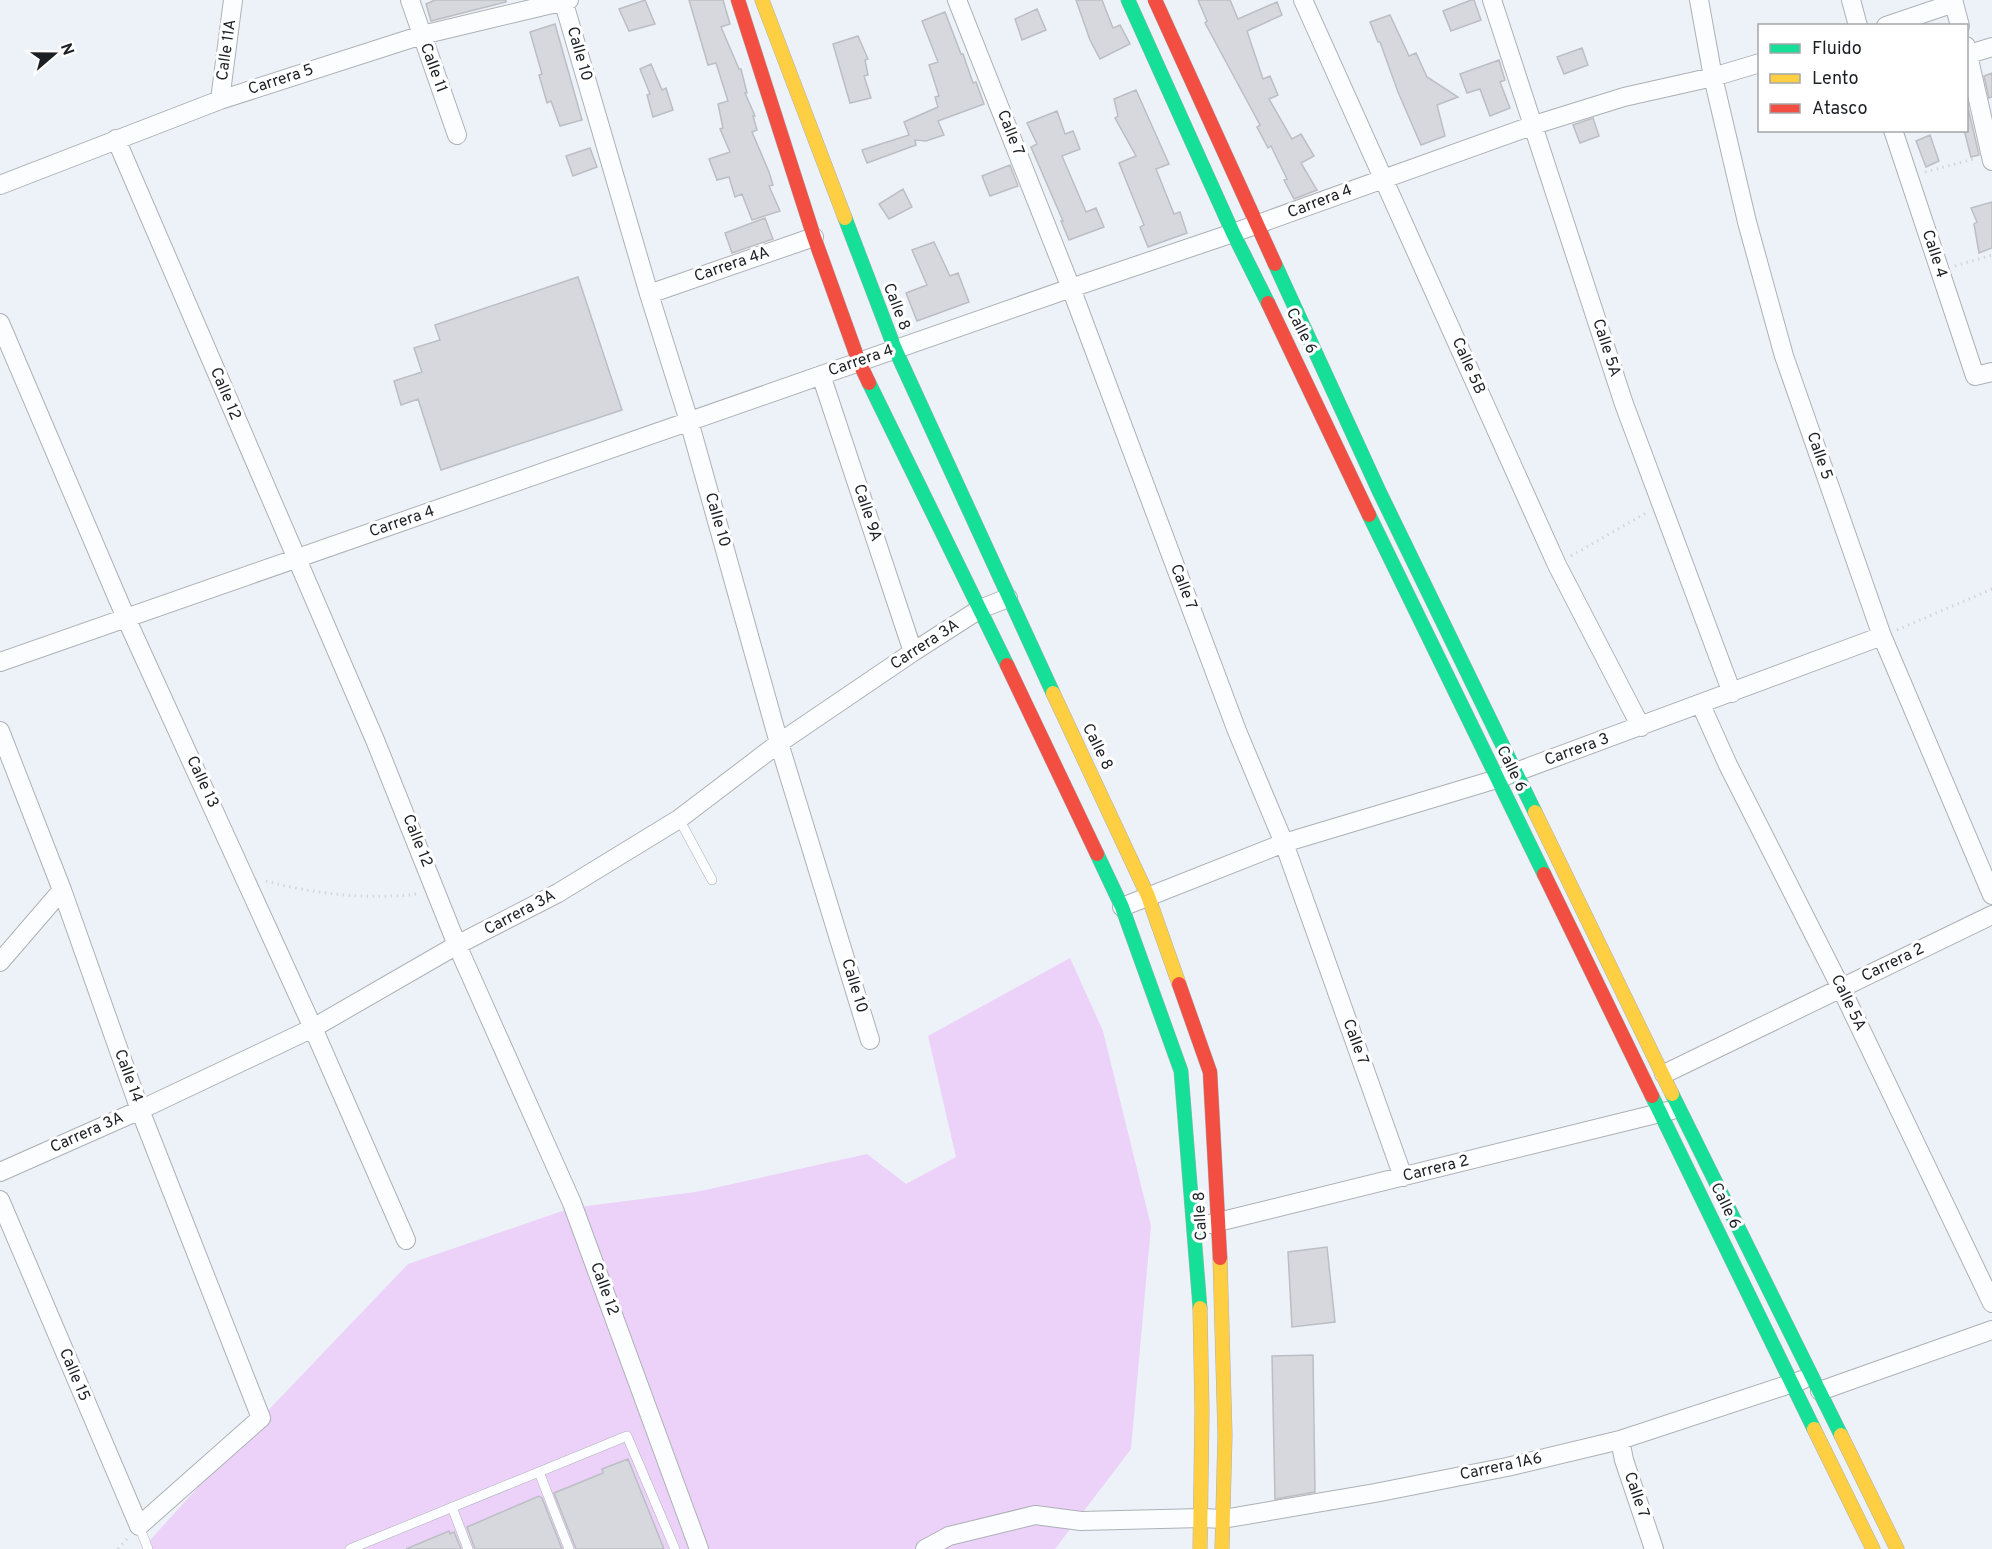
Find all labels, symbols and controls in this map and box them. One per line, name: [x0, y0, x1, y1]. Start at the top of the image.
street label: Calle 11A: [213, 18, 241, 82]
north arrow: [24, 24, 84, 84]
street label: Calle 10: [562, 24, 596, 84]
legend: [1758, 24, 1968, 132]
text: Fluido: [1812, 38, 1862, 61]
street label: Calle 11: [415, 40, 451, 96]
text: N: [55, 41, 78, 58]
street label: Carrera 5: [246, 60, 316, 100]
text: Lento: [1812, 68, 1858, 91]
text: Atasco: [1812, 98, 1868, 121]
street label: Calle 7: [992, 107, 1028, 159]
street label: Carrera 4: [1285, 181, 1355, 223]
street label: Calle 4: [1917, 227, 1951, 281]
street label: Carrera 4A: [692, 243, 772, 287]
street label: Calle 8: [878, 280, 914, 334]
street label: Calle 6: [1281, 305, 1321, 357]
street label: Calle 5A: [1587, 316, 1625, 380]
street label: Calle 5B: [1447, 335, 1489, 397]
street label: Carrera 4: [826, 341, 896, 381]
street label: Calle 12: [205, 365, 245, 423]
street label: Calle 5: [1801, 429, 1837, 483]
street label: Calle 9A: [848, 482, 886, 544]
street label: Calle 10: [700, 490, 734, 550]
street label: Carrera 4: [367, 502, 437, 542]
street label: Calle 7: [1165, 561, 1201, 613]
street label: Carrera 3A: [887, 615, 963, 675]
street label: Calle 8: [1077, 720, 1117, 774]
street label: Carrera 3: [1542, 729, 1612, 771]
street label: Calle 6: [1491, 743, 1531, 795]
street label: Calle 13: [181, 753, 223, 811]
street label: Calle 12: [397, 812, 437, 870]
street label: Carrera 3A: [481, 886, 559, 940]
street label: Carrera 2: [1858, 939, 1928, 987]
street label: Calle 10: [836, 956, 872, 1016]
street label: Calle 5A: [1826, 972, 1870, 1034]
street label: Calle 7: [1338, 1016, 1372, 1068]
street label: Calle 14: [109, 1047, 147, 1105]
street label: Carrera 3A: [47, 1108, 127, 1158]
street label: Carrera 2: [1401, 1151, 1471, 1187]
street label: Calle 6: [1705, 1180, 1745, 1232]
street label: Calle 8: [1190, 1191, 1212, 1241]
street label: Calle 12: [585, 1260, 623, 1318]
street label: Calle 15: [54, 1346, 94, 1404]
street label: Carrera 1A6: [1458, 1449, 1544, 1485]
street label: Calle 7: [1619, 1469, 1653, 1521]

